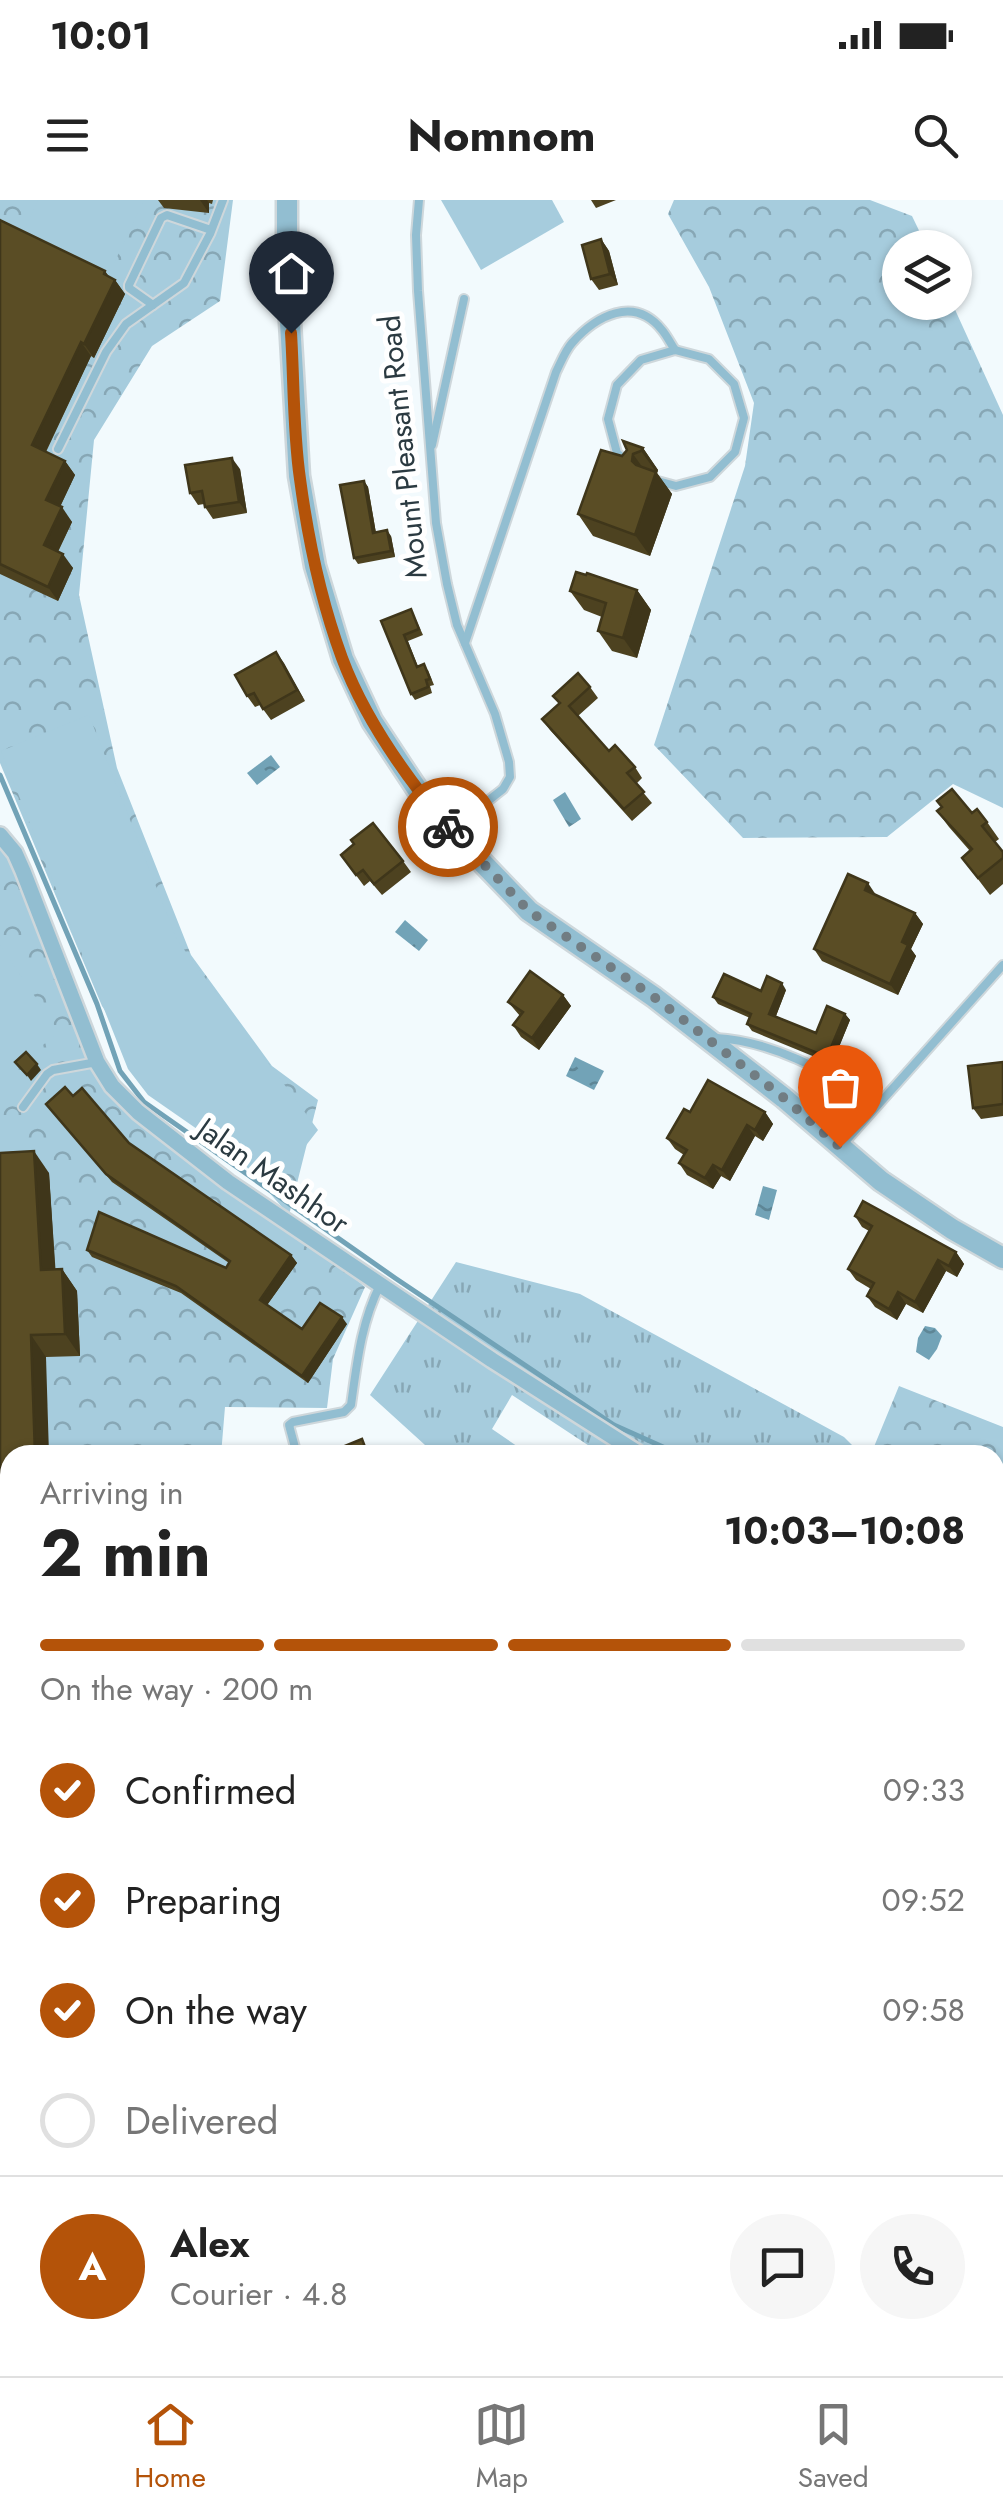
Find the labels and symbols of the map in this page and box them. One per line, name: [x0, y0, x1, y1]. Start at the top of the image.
pin: [249, 231, 334, 334]
street label: Mount Pleasant Road: [367, 313, 438, 581]
courier: [398, 777, 498, 877]
pin: [798, 1045, 883, 1148]
street label: Jalan Mashhor: [185, 1105, 359, 1244]

